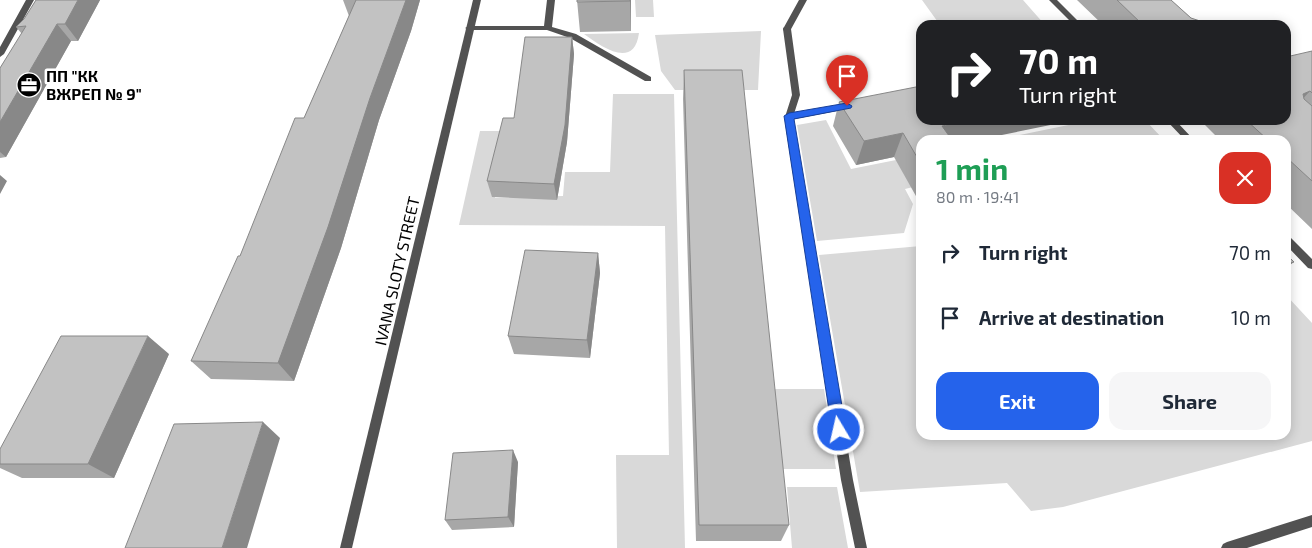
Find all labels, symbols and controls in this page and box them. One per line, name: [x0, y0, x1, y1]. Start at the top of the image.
text: 70 m: [1019, 39, 1098, 81]
icon: right: [936, 40, 1001, 105]
pin: [826, 55, 868, 106]
icon: arrive: [833, 62, 861, 90]
place label: ПП "КК ВЖРЕП № 9": [46, 66, 142, 103]
office icon: ПП "КК ВЖРЕП № 9": [16, 72, 42, 98]
text: Turn right: [1019, 81, 1117, 107]
text: 1 min: [936, 150, 1008, 186]
button: close: [1219, 152, 1271, 204]
text: 80 m · 19:41: [936, 187, 1019, 206]
street label: IVANA SLOTY STREET: [370, 195, 423, 347]
icon: right: [936, 239, 964, 267]
text: Turn right: [979, 241, 1067, 264]
text: 70 m: [1229, 241, 1271, 264]
icon: arrive: [936, 304, 964, 332]
text: Arrive at destination: [979, 306, 1164, 329]
text: 10 m: [1231, 306, 1271, 329]
button: Exit: [936, 372, 1099, 430]
button: Share: [1109, 372, 1271, 430]
position arrow: [812, 403, 864, 455]

